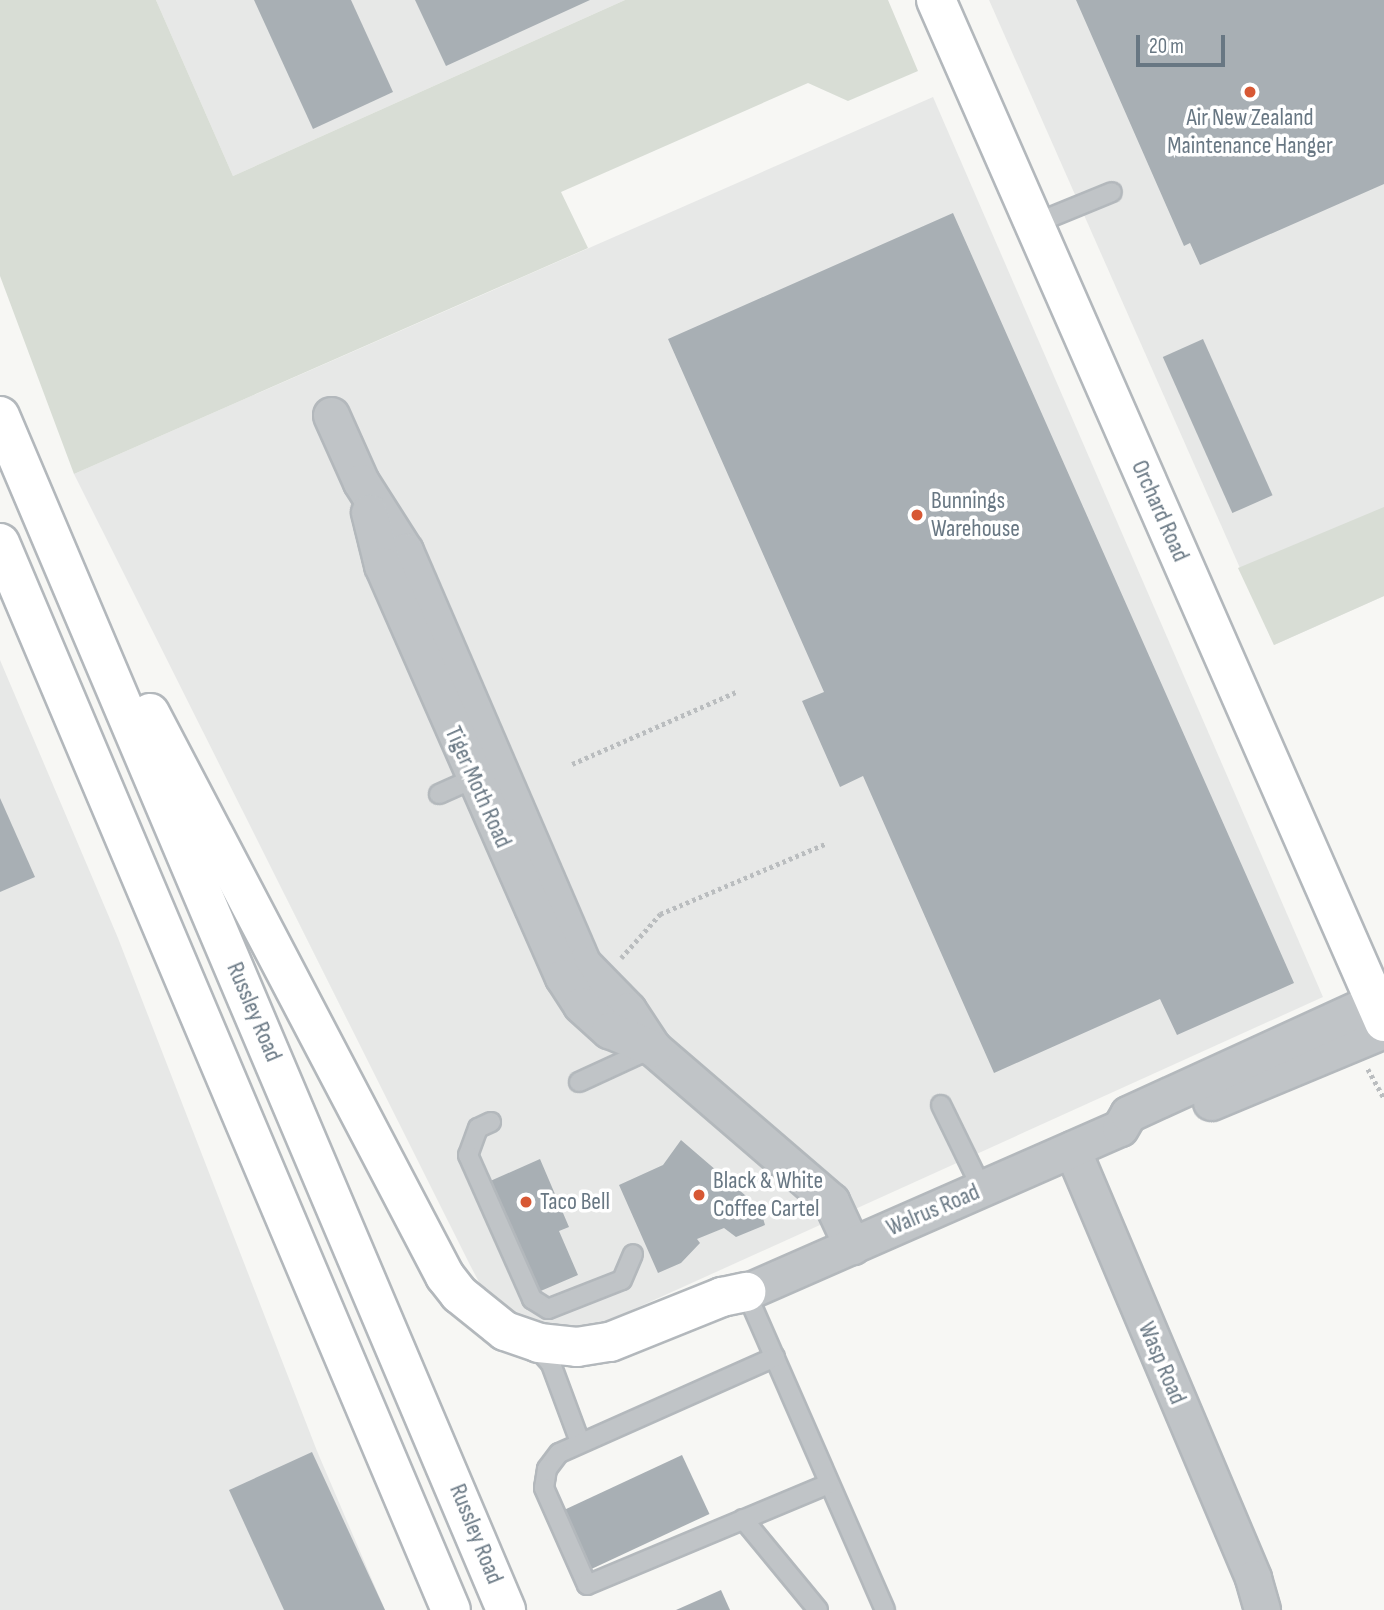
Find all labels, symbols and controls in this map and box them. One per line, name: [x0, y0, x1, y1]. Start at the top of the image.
scale bar: [1139, 21, 1228, 65]
text: 20 m: [1149, 34, 1184, 59]
marker: Air New Zealand Maintenance Hanger: [1242, 84, 1258, 100]
place label: Air New Zealand Maintenance Hanger: [1167, 104, 1333, 160]
street label: Orchard Road: [1125, 456, 1195, 566]
place label: Bunnings Warehouse: [931, 487, 1020, 543]
marker: Bunnings Warehouse: [909, 507, 925, 523]
street label: Tiger Moth Road: [438, 722, 518, 852]
street label: Russley Road: [220, 958, 288, 1066]
place label: Black & White Coffee Cartel: [713, 1167, 823, 1223]
street label: Walrus Road: [882, 1178, 984, 1242]
marker: Black & White Coffee Cartel: [691, 1187, 707, 1203]
place label: Taco Bell: [540, 1188, 610, 1216]
marker: Taco Bell: [518, 1194, 534, 1210]
street label: Wasp Road: [1132, 1318, 1192, 1408]
street label: Russley Road: [443, 1480, 509, 1588]

